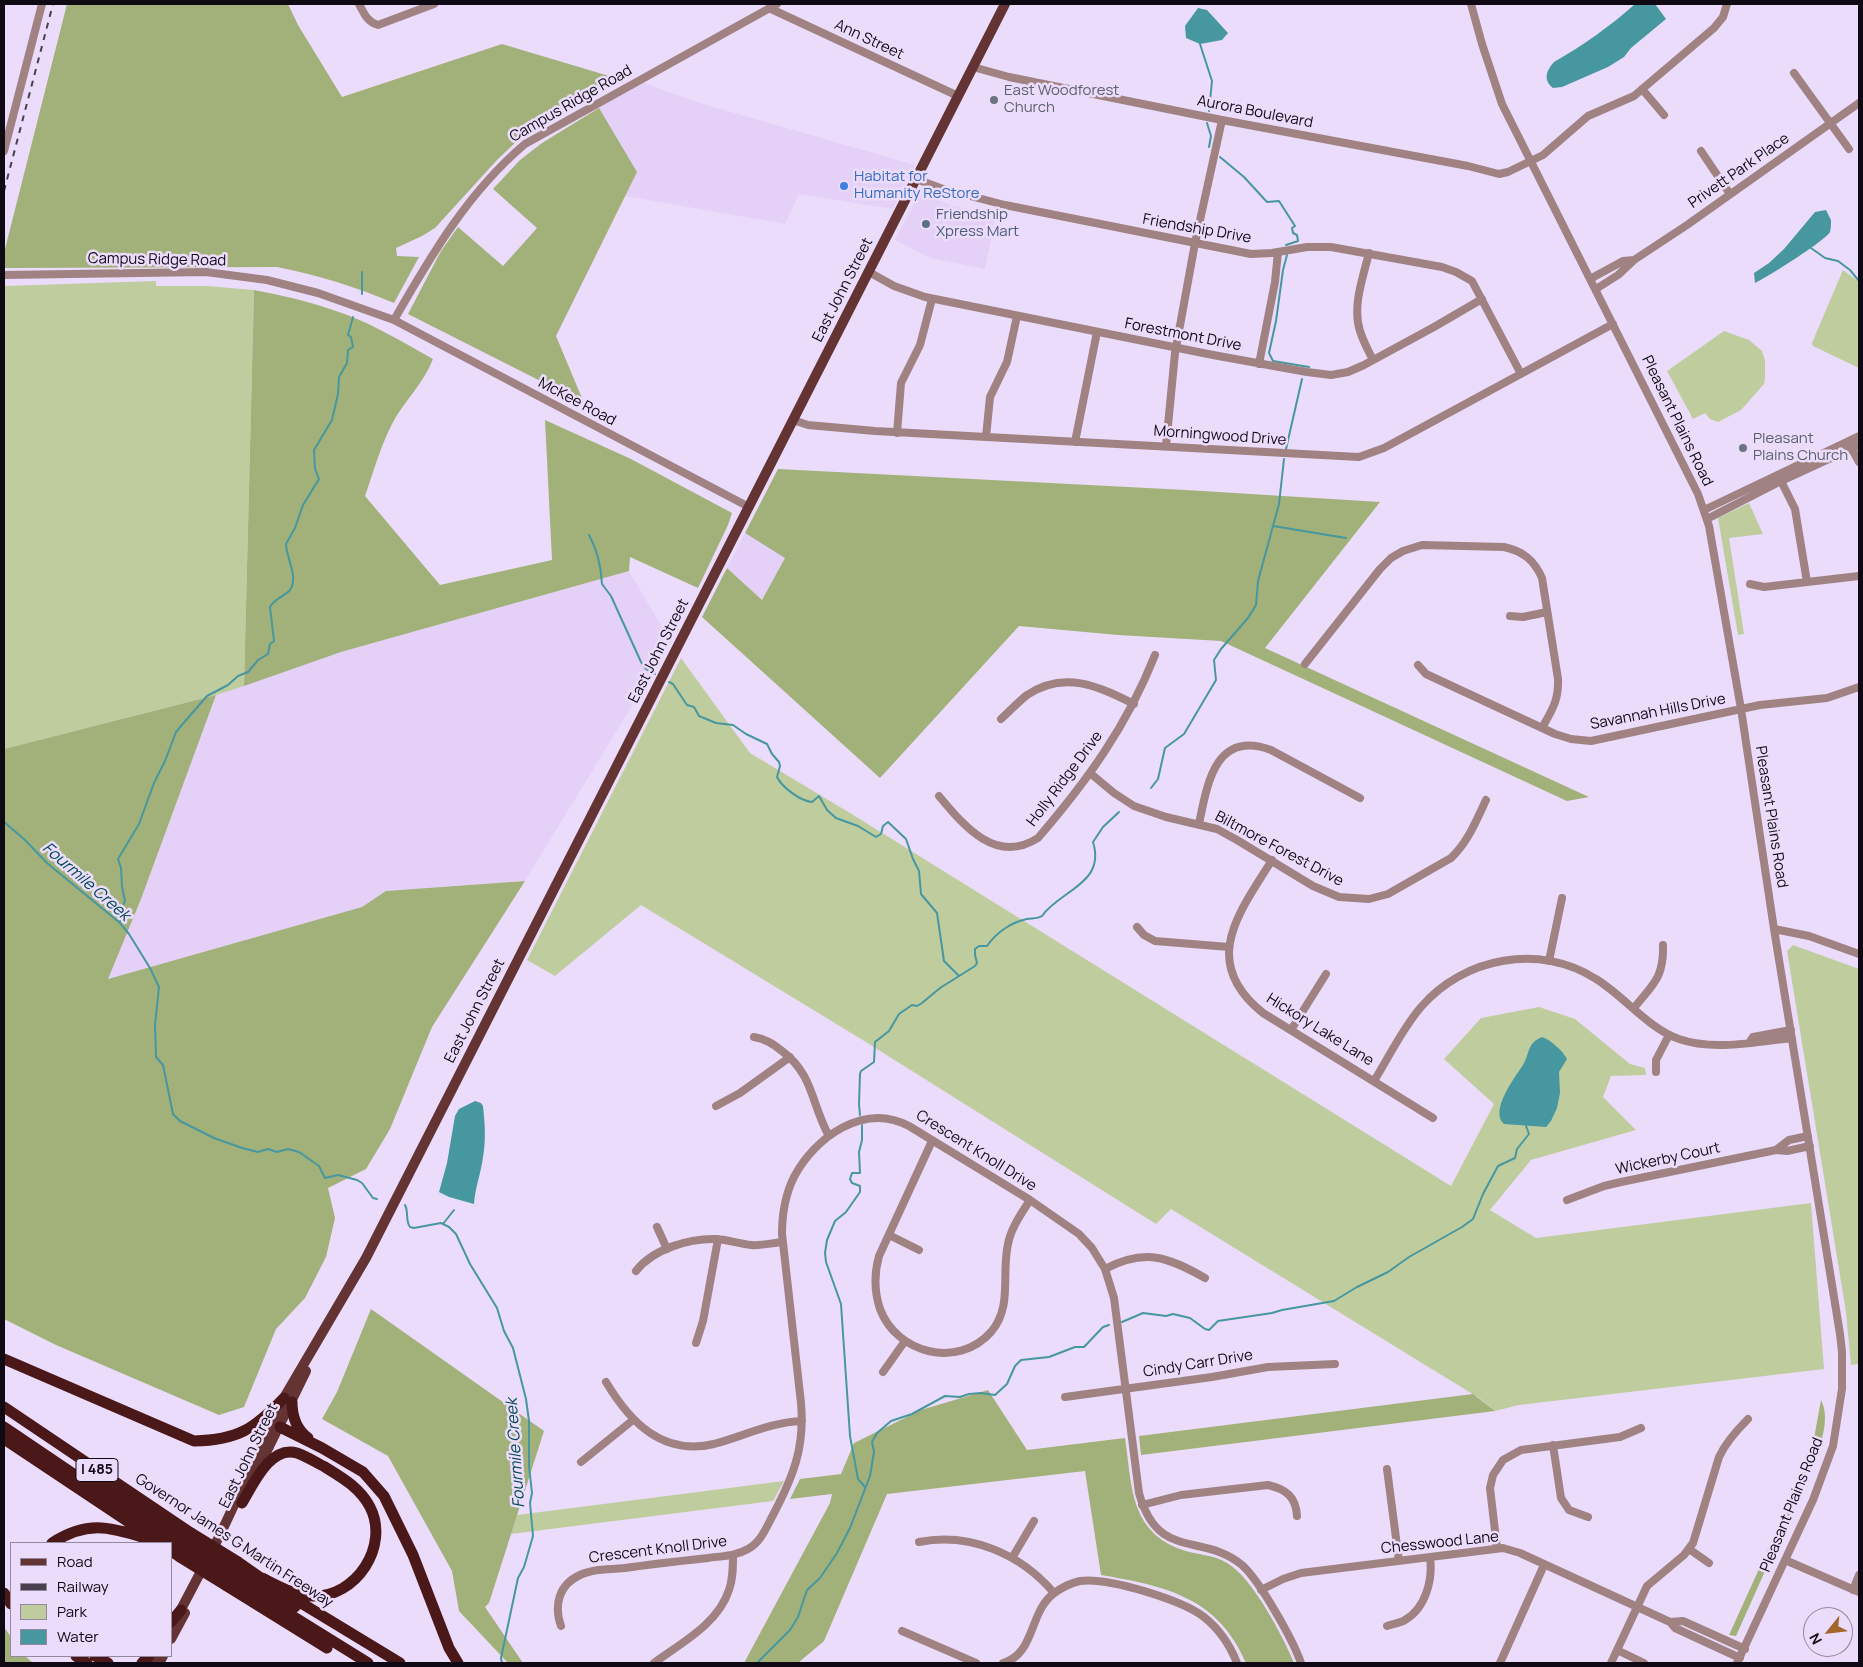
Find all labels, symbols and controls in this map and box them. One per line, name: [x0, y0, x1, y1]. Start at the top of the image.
street label: Ann Street: [831, 16, 907, 64]
street label: Campus Ridge Road: [507, 62, 635, 146]
place label: East Woodforest Church: [1004, 82, 1119, 117]
street label: Aurora Boulevard: [1196, 92, 1314, 132]
marker: East Woodforest Church: [988, 94, 1000, 106]
street label: Privett Park Place: [1685, 130, 1793, 212]
place label: Habitat for Humanity ReStore: [854, 168, 979, 203]
marker: Habitat for Humanity ReStore: [838, 180, 850, 192]
place label: Friendship Xpress Mart: [936, 206, 1019, 241]
street label: Friendship Drive: [1141, 211, 1253, 247]
marker: Friendship Xpress Mart: [920, 218, 932, 230]
street label: East John Street: [809, 235, 877, 345]
street label: Campus Ridge Road: [88, 250, 226, 270]
street label: Forestmont Drive: [1123, 315, 1243, 355]
street label: Pleasant Plains Road: [1637, 353, 1717, 489]
street label: McKee Road: [535, 374, 619, 430]
street label: Morningwood Drive: [1153, 422, 1287, 450]
place label: Pleasant Plains Church: [1753, 430, 1848, 465]
marker: Pleasant Plains Church: [1737, 442, 1749, 454]
street label: East John Street: [625, 596, 693, 706]
street label: Savannah Hills Drive: [1589, 690, 1727, 734]
street label: Holly Ridge Drive: [1023, 728, 1107, 830]
street label: Pleasant Plains Road: [1751, 745, 1791, 889]
street label: Biltmore Forest Drive: [1212, 807, 1346, 891]
water label: Fourmile Creek: [38, 839, 134, 925]
street label: East John Street: [441, 956, 509, 1066]
street label: Hickory Lake Lane: [1263, 990, 1377, 1070]
street label: Crescent Knoll Drive: [912, 1107, 1040, 1195]
street label: Wickerby Court: [1614, 1139, 1722, 1179]
street label: Cindy Carr Drive: [1142, 1346, 1254, 1382]
water label: Fourmile Creek: [503, 1398, 529, 1508]
street label: East John Street: [216, 1401, 282, 1511]
street label: Pleasant Plains Road: [1757, 1435, 1827, 1575]
road number: I 485: [76, 1458, 118, 1482]
street label: Governor James G Martin Freeway: [132, 1470, 336, 1612]
street label: Chesswood Lane: [1380, 1528, 1500, 1558]
street label: Crescent Knoll Drive: [588, 1533, 728, 1567]
legend: [10, 1542, 172, 1657]
text: Road: [57, 1551, 93, 1572]
text: Railway: [57, 1576, 109, 1597]
text: Park: [57, 1601, 87, 1622]
north arrow: [1803, 1607, 1853, 1657]
text: Water: [57, 1626, 99, 1647]
text: N: [1805, 1630, 1826, 1648]

